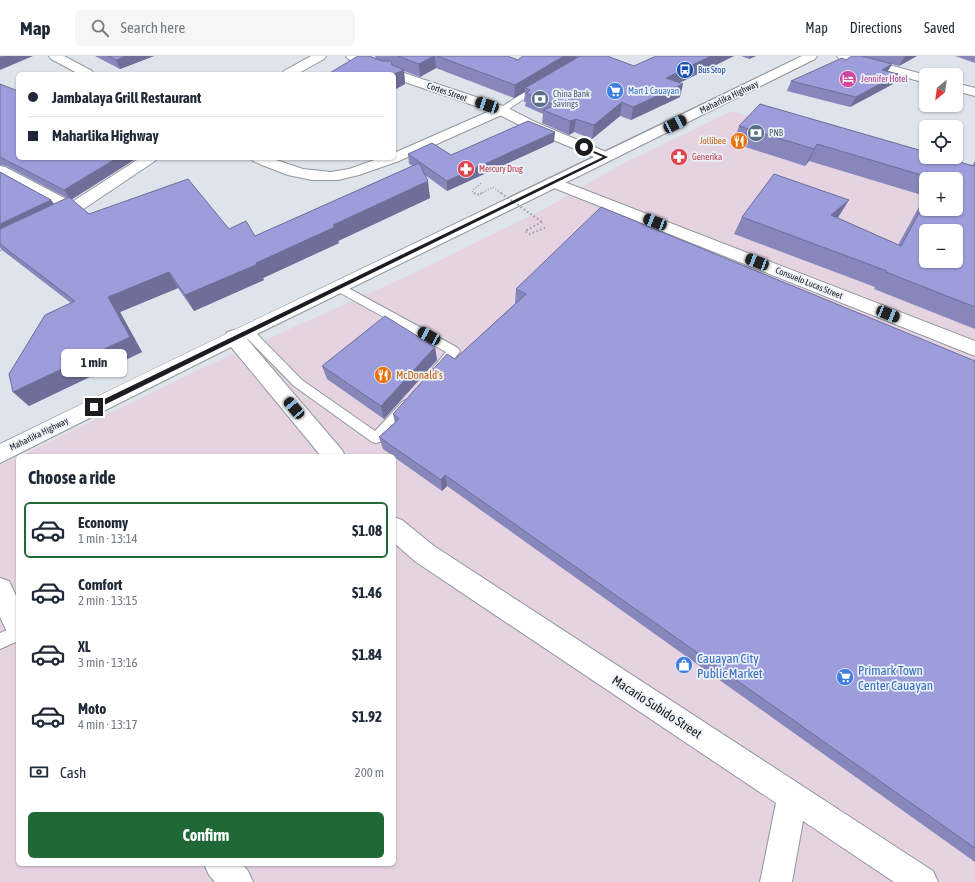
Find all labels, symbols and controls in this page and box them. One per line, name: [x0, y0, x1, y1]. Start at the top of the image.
search box: [75, 10, 355, 46]
text: Map: [20, 17, 51, 39]
icon: search: [89, 17, 111, 39]
text: Search here: [121, 19, 185, 36]
text: Map: [805, 20, 828, 36]
text: Directions: [850, 20, 902, 36]
text: Saved: [924, 20, 955, 36]
bus stop icon: Bus Stop: [675, 60, 695, 80]
place label: Bus Stop: [698, 65, 726, 75]
north arrow: [919, 68, 963, 112]
map controls: [919, 68, 963, 268]
hotel icon: Jennifer Hotel: [838, 69, 858, 89]
place label: Jennifer Hotel: [861, 74, 908, 84]
street label: Maharlika Highway: [698, 78, 760, 116]
street label: Cortes Street: [426, 81, 469, 104]
supermarket icon: Mart 1 Cauayan: [605, 81, 625, 101]
place label: Mart 1 Cauayan: [628, 86, 679, 96]
text: Jambalaya Grill Restaurant: [52, 89, 201, 106]
bank icon: China Bank Savings: [530, 89, 550, 109]
place label: China Bank Savings: [553, 89, 590, 109]
car: [474, 95, 500, 115]
car: [662, 113, 688, 135]
button: locate: [919, 120, 963, 164]
bank icon: PNB: [746, 123, 766, 143]
text: Maharlika Highway: [52, 127, 159, 144]
place label: PNB: [769, 128, 784, 138]
restaurant icon: Jollibee: [729, 131, 749, 151]
place label: Jollibee: [700, 136, 726, 146]
route start: [575, 138, 593, 156]
pharmacy icon: Generika: [669, 147, 689, 167]
place label: Generika: [692, 152, 722, 162]
pharmacy icon: Mercury Drug: [456, 159, 476, 179]
place label: Mercury Drug: [479, 164, 523, 174]
button: +: [919, 172, 963, 216]
car: [642, 212, 668, 232]
button: −: [919, 224, 963, 268]
car: [744, 252, 770, 272]
street label: Consuelo Lucas Street: [774, 265, 844, 301]
car: [875, 304, 901, 324]
car: [416, 325, 442, 347]
callout: 1 min: [61, 349, 127, 377]
text: 1 min: [81, 355, 107, 370]
restaurant icon: McDonald's: [373, 365, 393, 385]
place label: McDonald's: [396, 369, 443, 381]
car: [282, 395, 306, 421]
route end: [85, 398, 103, 416]
street label: Maharlika Highway: [8, 415, 70, 453]
text: Choose a ride: [28, 467, 116, 488]
icon: car: [30, 512, 66, 548]
text: Economy: [78, 514, 128, 531]
text: $1.08: [352, 522, 382, 539]
text: 1 min · 13:14: [78, 531, 138, 546]
icon: car: [30, 574, 66, 610]
text: Comfort: [78, 576, 122, 593]
text: $1.46: [352, 584, 382, 601]
text: 2 min · 13:15: [78, 593, 138, 608]
icon: car: [30, 636, 66, 672]
text: XL: [78, 638, 91, 655]
text: $1.84: [352, 646, 382, 663]
place label: Cauayan City Public Market: [697, 651, 763, 681]
text: 3 min · 13:16: [78, 655, 138, 670]
shop icon: Cauayan City Public Market: [674, 655, 694, 675]
place label: Primark Town Center Cauayan: [858, 663, 933, 693]
supermarket icon: Primark Town Center Cauayan: [835, 667, 855, 687]
street label: Macario Subido Street: [609, 672, 705, 742]
icon: car: [30, 698, 66, 734]
text: Moto: [78, 700, 106, 717]
text: $1.92: [352, 708, 382, 725]
text: 4 min · 13:17: [78, 717, 138, 732]
icon: cash: [28, 761, 50, 783]
text: Cash: [60, 764, 86, 781]
text: 200 m: [355, 765, 384, 780]
button: Confirm: [28, 812, 384, 858]

